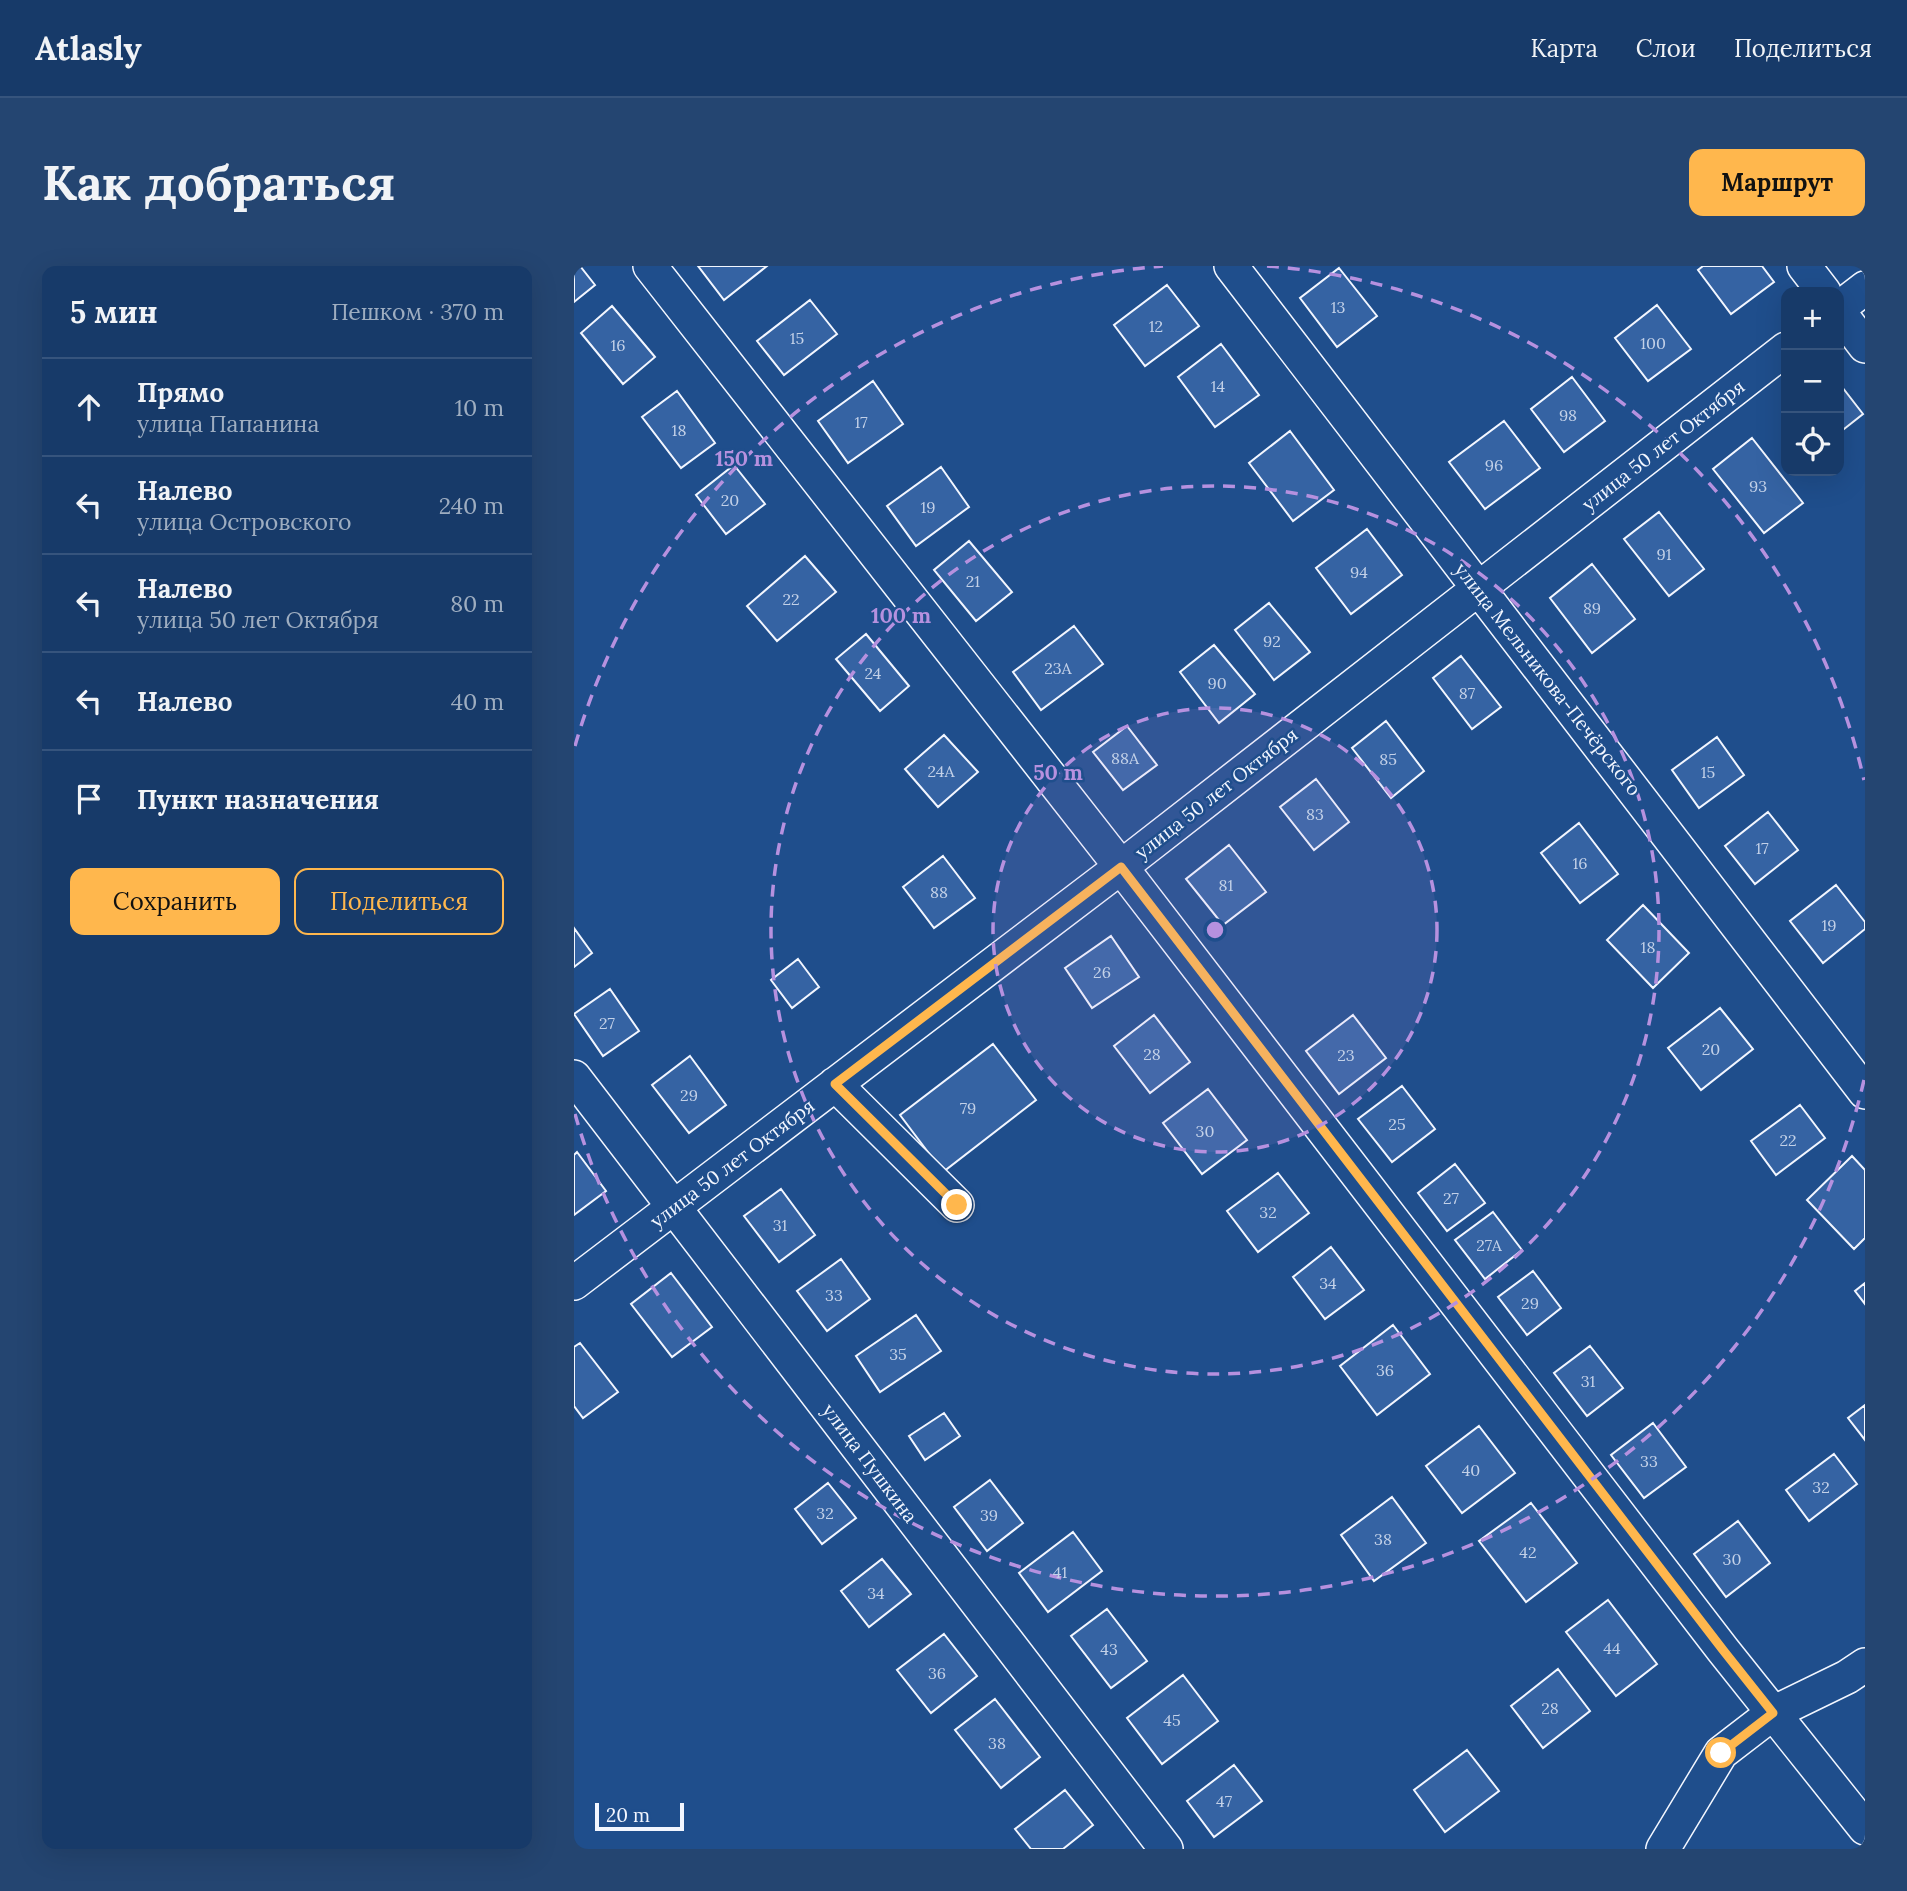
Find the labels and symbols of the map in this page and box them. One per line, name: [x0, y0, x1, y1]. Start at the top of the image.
house number: 13: [1331, 297, 1345, 317]
house number: 12: [1149, 316, 1163, 336]
house number: 15: [790, 328, 804, 348]
house number: 100: [1640, 333, 1666, 353]
house number: 16: [610, 335, 626, 355]
street label: улица 50 лет Октября: [1577, 374, 1749, 516]
house number: 14: [1211, 376, 1226, 396]
house number: 98: [1559, 405, 1577, 425]
house number: 17: [854, 412, 868, 432]
house number: 18: [672, 420, 686, 440]
text: 150 m: [715, 445, 773, 472]
house number: 96: [1485, 455, 1503, 475]
house number: 93: [1749, 476, 1767, 496]
house number: 20: [721, 490, 739, 510]
house number: 19: [920, 497, 936, 517]
house number: 91: [1656, 544, 1672, 564]
street label: улица Мельникова-Печёрского: [1450, 558, 1646, 800]
house number: 94: [1350, 562, 1368, 582]
house number: 21: [966, 571, 980, 591]
house number: 22: [782, 589, 800, 609]
house number: 89: [1583, 598, 1601, 618]
text: 100 m: [871, 602, 931, 629]
house number: 92: [1263, 631, 1281, 651]
house number: 23А: [1044, 658, 1073, 678]
house number: 24: [865, 663, 882, 683]
house number: 90: [1207, 673, 1227, 693]
house number: 87: [1459, 683, 1476, 703]
street label: улица 50 лет Октября: [1130, 722, 1302, 864]
house number: 88А: [1111, 748, 1140, 768]
house number: 85: [1379, 749, 1397, 769]
text: 50 m: [1033, 759, 1083, 786]
house number: 24А: [928, 761, 955, 781]
house number: 15: [1701, 762, 1715, 782]
house number: 83: [1306, 804, 1324, 824]
house number: 17: [1755, 838, 1769, 858]
house number: 16: [1572, 853, 1588, 873]
house number: 81: [1219, 875, 1234, 895]
house number: 88: [930, 882, 948, 902]
house number: 19: [1821, 915, 1837, 935]
centre of rings: [1203, 918, 1227, 942]
house number: 18: [1641, 937, 1655, 957]
house number: 26: [1093, 962, 1111, 982]
house number: 27: [599, 1013, 616, 1033]
house number: 20: [1702, 1039, 1720, 1059]
house number: 28: [1143, 1044, 1161, 1064]
house number: 23: [1337, 1045, 1355, 1065]
house number: 29: [680, 1085, 698, 1105]
street label: улица 50 лет Октября: [645, 1093, 819, 1233]
house number: 79: [960, 1098, 976, 1118]
house number: 25: [1388, 1114, 1406, 1134]
house number: 30: [1196, 1121, 1214, 1141]
house number: 22: [1779, 1130, 1797, 1150]
house number: 27: [1443, 1188, 1460, 1208]
route end: [941, 1189, 972, 1220]
house number: 32: [1259, 1202, 1277, 1222]
house number: 31: [773, 1215, 788, 1235]
house number: 27А: [1476, 1235, 1503, 1255]
house number: 34: [1319, 1273, 1337, 1293]
house number: 33: [825, 1285, 843, 1305]
house number: 29: [1521, 1293, 1539, 1313]
house number: 35: [889, 1344, 907, 1364]
house number: 36: [1376, 1360, 1394, 1380]
house number: 31: [1581, 1371, 1596, 1391]
street label: улица Пушкина: [817, 1399, 923, 1528]
house number: 33: [1640, 1451, 1658, 1471]
house number: 40: [1462, 1460, 1480, 1480]
house number: 32: [1812, 1477, 1830, 1497]
house number: 32: [816, 1503, 834, 1523]
house number: 39: [980, 1505, 998, 1525]
house number: 38: [1374, 1529, 1392, 1549]
house number: 42: [1519, 1542, 1537, 1562]
house number: 30: [1723, 1549, 1741, 1569]
house number: 41: [1053, 1562, 1067, 1582]
house number: 34: [867, 1583, 885, 1603]
house number: 44: [1603, 1638, 1621, 1658]
house number: 43: [1100, 1639, 1118, 1659]
house number: 36: [928, 1663, 946, 1683]
house number: 28: [1541, 1698, 1559, 1718]
house number: 45: [1163, 1710, 1181, 1730]
house number: 38: [988, 1733, 1006, 1753]
route start: [1705, 1737, 1736, 1768]
house number: 47: [1216, 1791, 1233, 1811]
scale bar: [595, 1800, 684, 1832]

